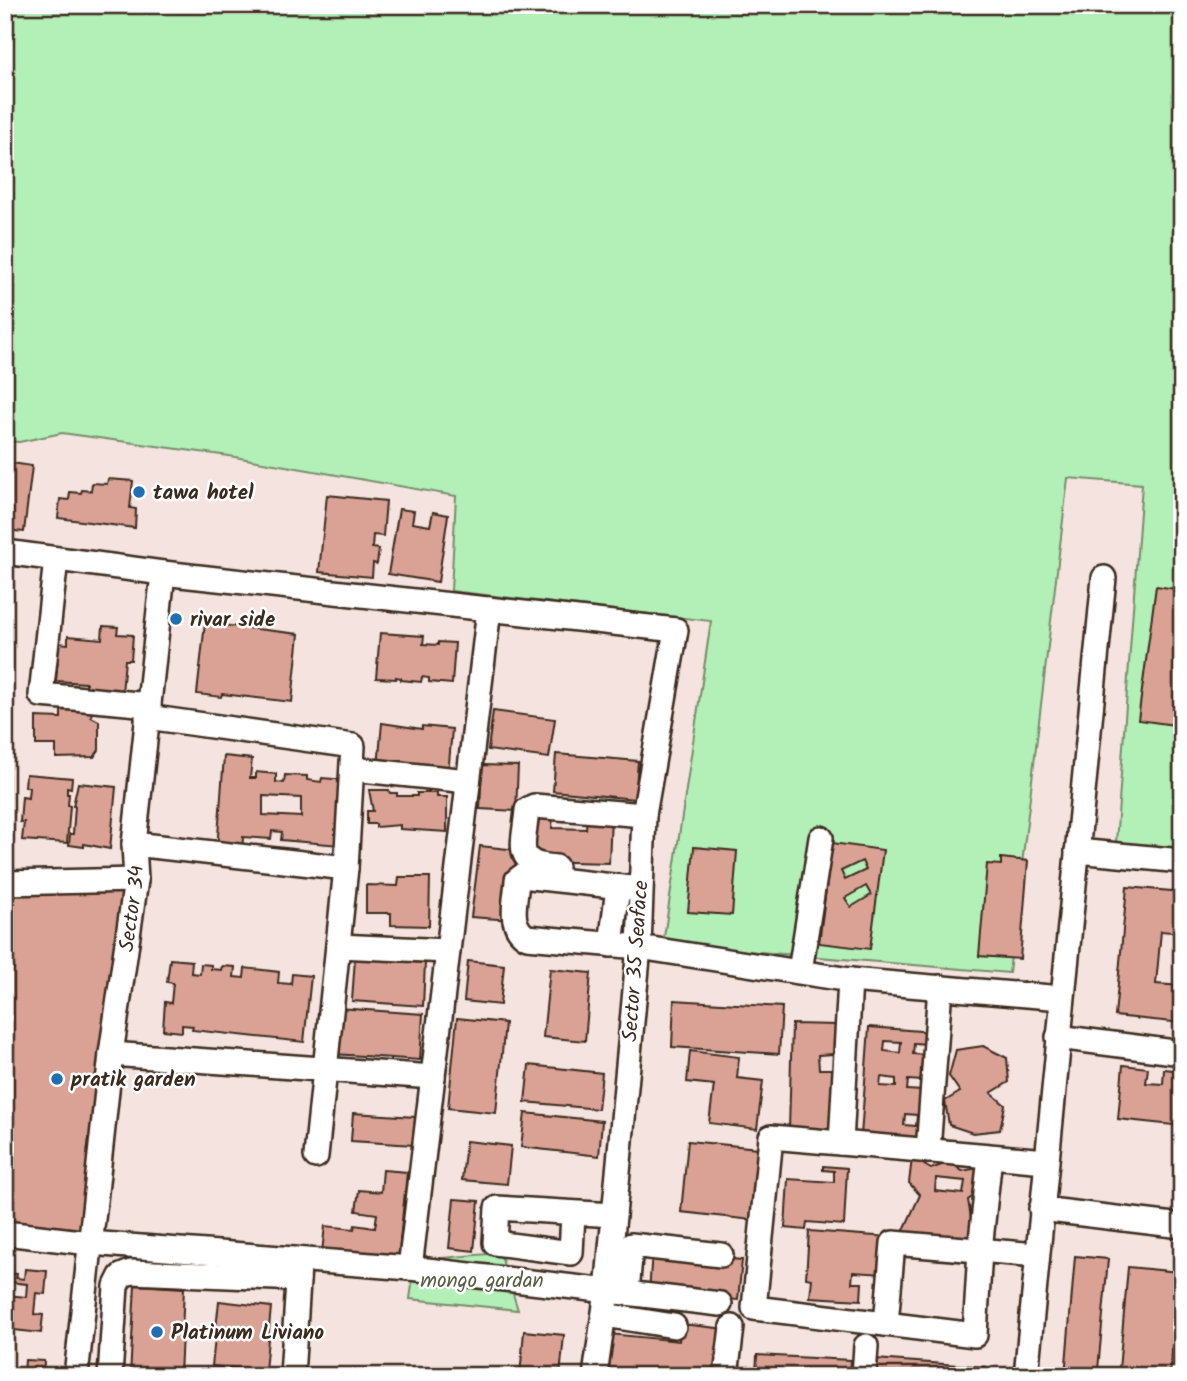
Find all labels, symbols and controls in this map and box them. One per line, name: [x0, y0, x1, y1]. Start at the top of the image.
place label: tawa hotel: [153, 477, 254, 510]
marker: tawa hotel: [131, 484, 147, 500]
place label: rivar side: [190, 604, 275, 637]
marker: rivar side: [168, 611, 184, 627]
street label: Sector 34: [111, 864, 154, 954]
street label: Sector 35 Seaface: [614, 879, 659, 1043]
place label: pratik garden: [70, 1064, 196, 1097]
marker: pratik garden: [49, 1071, 65, 1087]
park label: mongo gardan: [420, 1265, 544, 1298]
place label: Platinum Liviano: [171, 1317, 324, 1350]
marker: Platinum Liviano: [149, 1324, 165, 1340]

